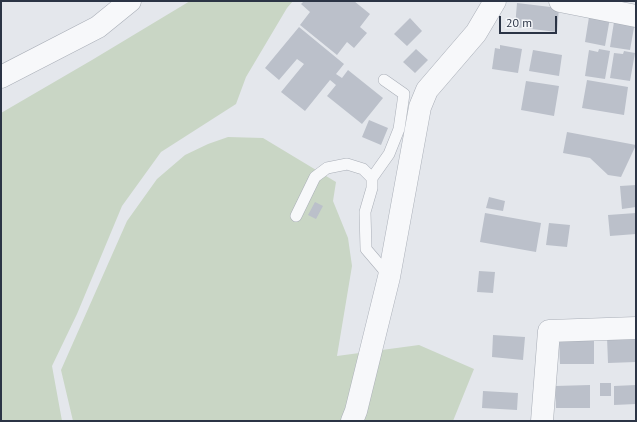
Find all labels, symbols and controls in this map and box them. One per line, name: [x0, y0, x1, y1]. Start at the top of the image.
scale bar: [501, 8, 559, 34]
text: 20 m: [506, 15, 532, 30]

